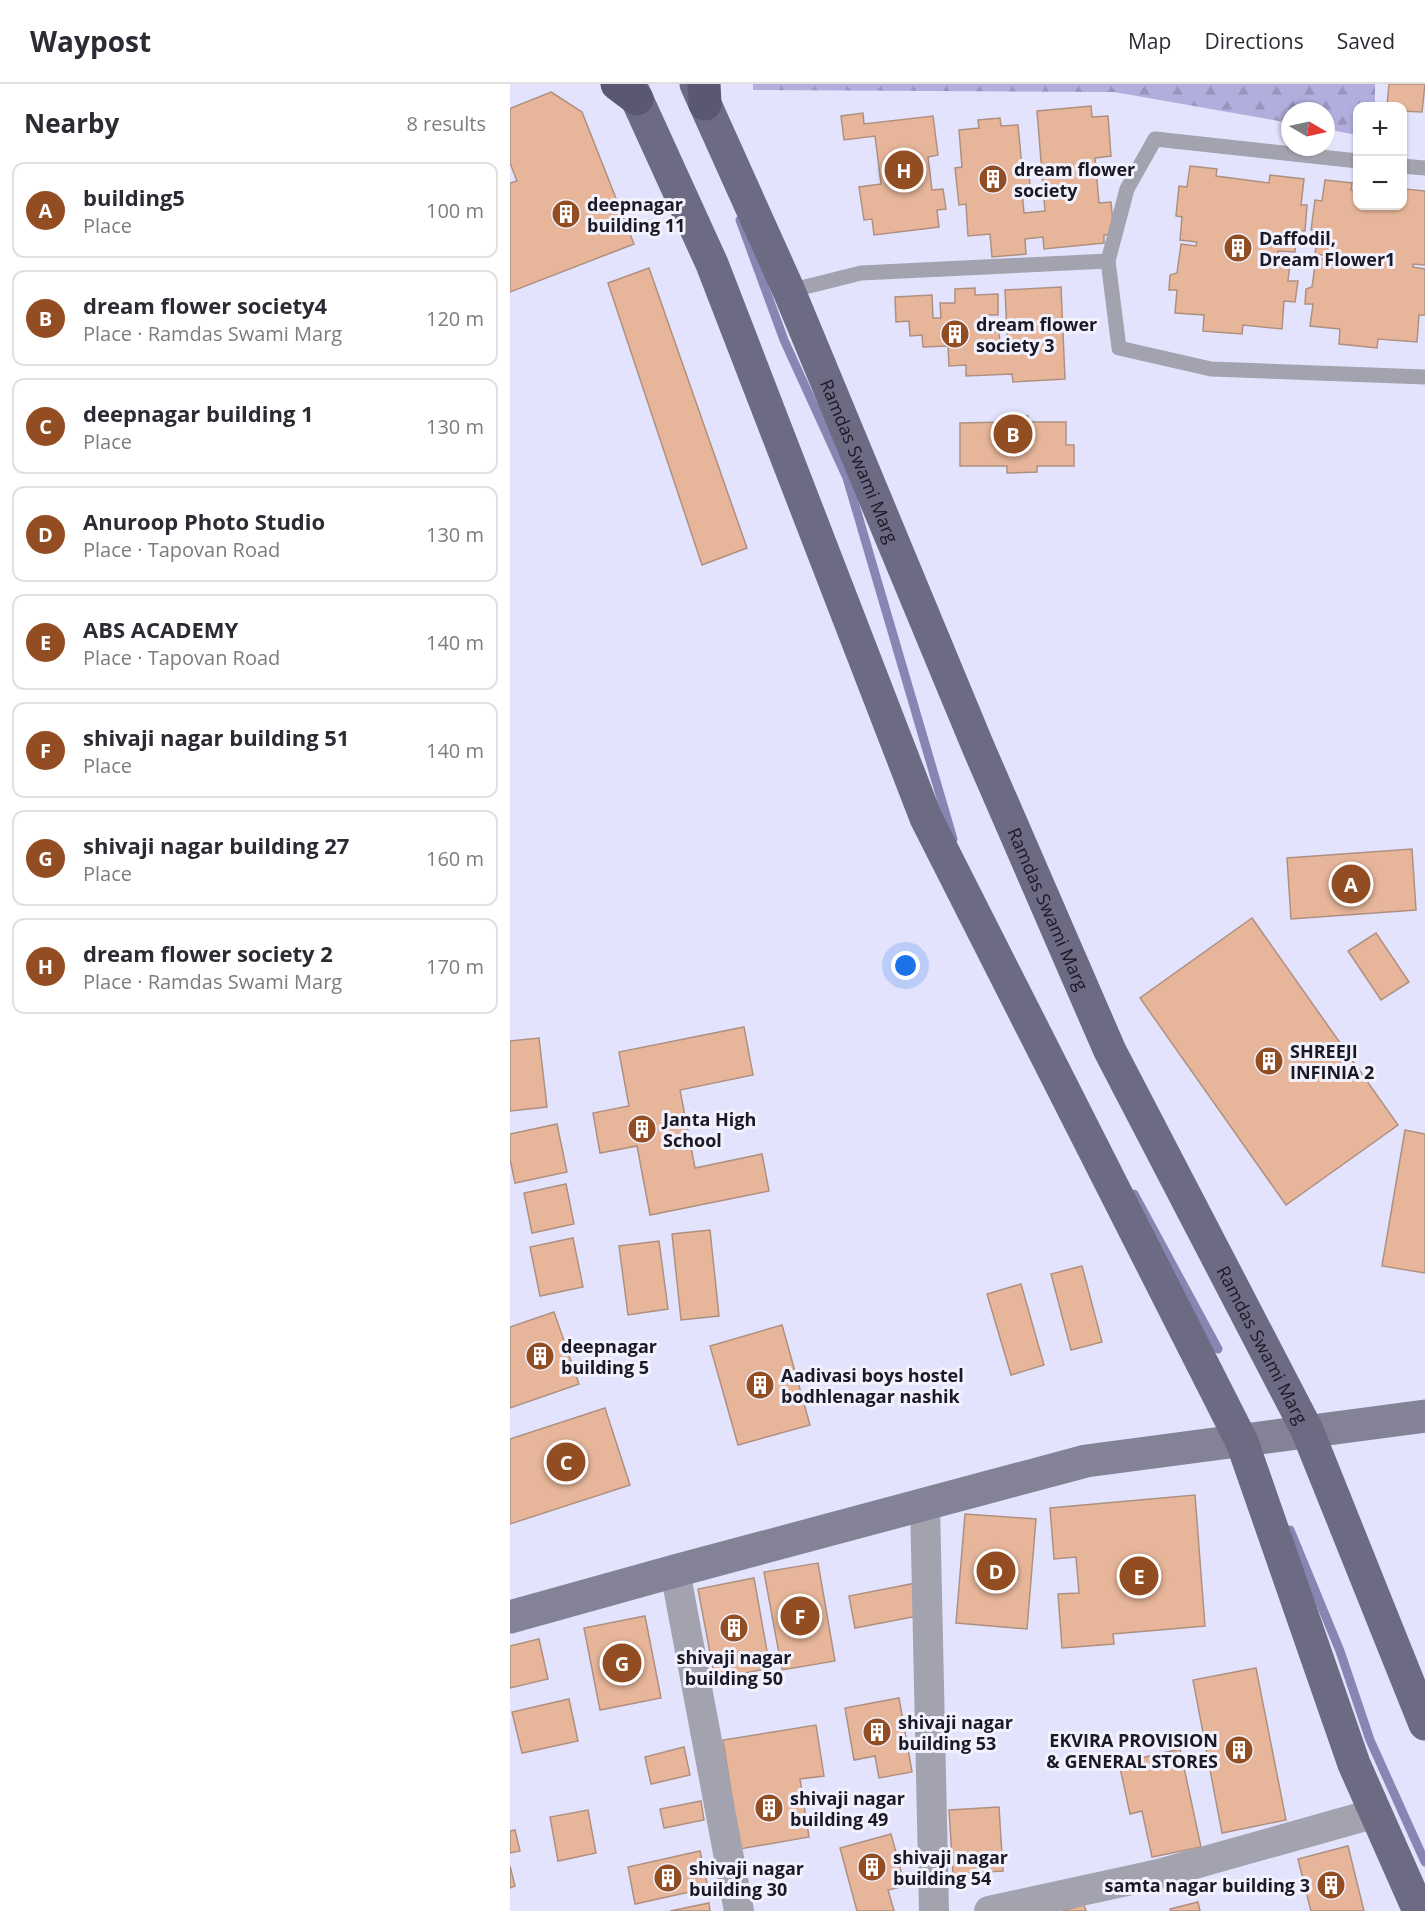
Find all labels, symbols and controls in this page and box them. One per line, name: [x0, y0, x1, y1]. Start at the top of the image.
text: Waypost: [30, 22, 151, 60]
text: Map: [1128, 27, 1171, 55]
text: Directions: [1204, 27, 1304, 55]
text: Saved: [1337, 27, 1395, 55]
north arrow: [1281, 102, 1335, 156]
map controls: [1353, 102, 1407, 210]
button: +: [1353, 102, 1407, 156]
text: Nearby: [24, 105, 119, 141]
text: 8 results: [406, 110, 486, 137]
pin: H: [884, 148, 924, 193]
button: −: [1353, 156, 1407, 210]
place label: dream flower society: [1014, 157, 1135, 202]
building icon: dream flower society: [977, 163, 1009, 195]
text: building5: [83, 182, 185, 212]
place label: deepnagar building 11: [587, 192, 685, 237]
text: A: [39, 197, 52, 224]
text: 100 m: [426, 197, 484, 224]
building icon: deepnagar building 11: [550, 198, 582, 230]
text: Place: [83, 212, 132, 239]
place label: Daffodil, Dream Flower1: [1259, 226, 1395, 271]
building icon: Daffodil, Dream Flower1: [1222, 232, 1254, 264]
text: dream flower society4: [83, 290, 327, 320]
text: B: [39, 305, 52, 332]
text: 120 m: [426, 305, 484, 332]
place label: dream flower society 3: [976, 312, 1097, 357]
building icon: dream flower society 3: [939, 318, 971, 350]
text: Place · Ramdas Swami Marg: [83, 320, 342, 347]
street label: Ramdas Swami Marg: [815, 376, 904, 547]
text: deepnagar building 1: [83, 398, 314, 428]
pin: B: [994, 412, 1032, 456]
text: C: [39, 413, 52, 440]
text: 130 m: [426, 413, 484, 440]
text: Place: [83, 428, 132, 455]
text: Anuroop Photo Studio: [83, 506, 325, 536]
text: D: [38, 521, 53, 548]
text: 130 m: [426, 521, 484, 548]
text: Place · Tapovan Road: [83, 536, 280, 563]
text: ABS ACADEMY: [83, 614, 238, 644]
text: E: [40, 629, 51, 656]
text: 140 m: [426, 629, 484, 656]
text: Place · Tapovan Road: [83, 644, 280, 671]
text: shivaji nagar building 51: [83, 722, 349, 752]
text: F: [40, 737, 51, 764]
text: 140 m: [426, 737, 484, 764]
text: Place: [83, 752, 132, 779]
street label: Ramdas Swami Marg: [1002, 824, 1094, 994]
text: shivaji nagar building 27: [83, 830, 349, 860]
text: G: [38, 845, 53, 872]
text: 160 m: [426, 845, 484, 872]
text: Place: [83, 860, 132, 887]
pin: A: [1332, 862, 1370, 906]
text: dream flower society 2: [83, 938, 333, 968]
your location: [891, 951, 920, 980]
text: H: [38, 953, 53, 980]
text: 170 m: [426, 953, 484, 980]
text: Place · Ramdas Swami Marg: [83, 968, 342, 995]
place label: SHREEJI INFINIA 2: [1290, 1039, 1374, 1084]
building icon: SHREEJI INFINIA 2: [1253, 1045, 1285, 1077]
place label: Janta High School: [661, 1107, 756, 1152]
building icon: Janta High School: [626, 1113, 658, 1145]
street label: Ramdas Swami Marg: [1212, 1261, 1314, 1428]
place label: deepnagar building 5: [561, 1334, 657, 1379]
building icon: deepnagar building 5: [524, 1340, 556, 1372]
place label: Aadivasi boys hostel bodhlenagar nashik: [781, 1363, 964, 1408]
building icon: Aadivasi boys hostel bodhlenagar nashik: [744, 1369, 776, 1401]
pin: C: [546, 1440, 586, 1484]
pin: D: [976, 1548, 1016, 1594]
pin: E: [1120, 1554, 1158, 1598]
pin: F: [780, 1594, 820, 1639]
building icon: shivaji nagar building 50: [718, 1612, 750, 1644]
pin: G: [602, 1640, 642, 1686]
place label: shivaji nagar building 50: [677, 1645, 791, 1690]
place label: shivaji nagar building 53: [898, 1710, 1013, 1755]
building icon: shivaji nagar building 53: [861, 1716, 893, 1748]
place label: EKVIRA PROVISION & GENERAL STORES: [1046, 1728, 1218, 1773]
building icon: EKVIRA PROVISION & GENERAL STORES: [1223, 1734, 1255, 1766]
place label: shivaji nagar building 49: [790, 1786, 905, 1831]
building icon: shivaji nagar building 49: [753, 1792, 785, 1824]
place label: shivaji nagar building 54: [893, 1845, 1008, 1890]
building icon: shivaji nagar building 54: [856, 1851, 888, 1883]
place label: shivaji nagar building 30: [689, 1856, 804, 1901]
building icon: shivaji nagar building 30: [652, 1862, 684, 1894]
building icon: samta nagar building 3: [1315, 1869, 1347, 1901]
place label: samta nagar building 3: [1104, 1873, 1310, 1897]

